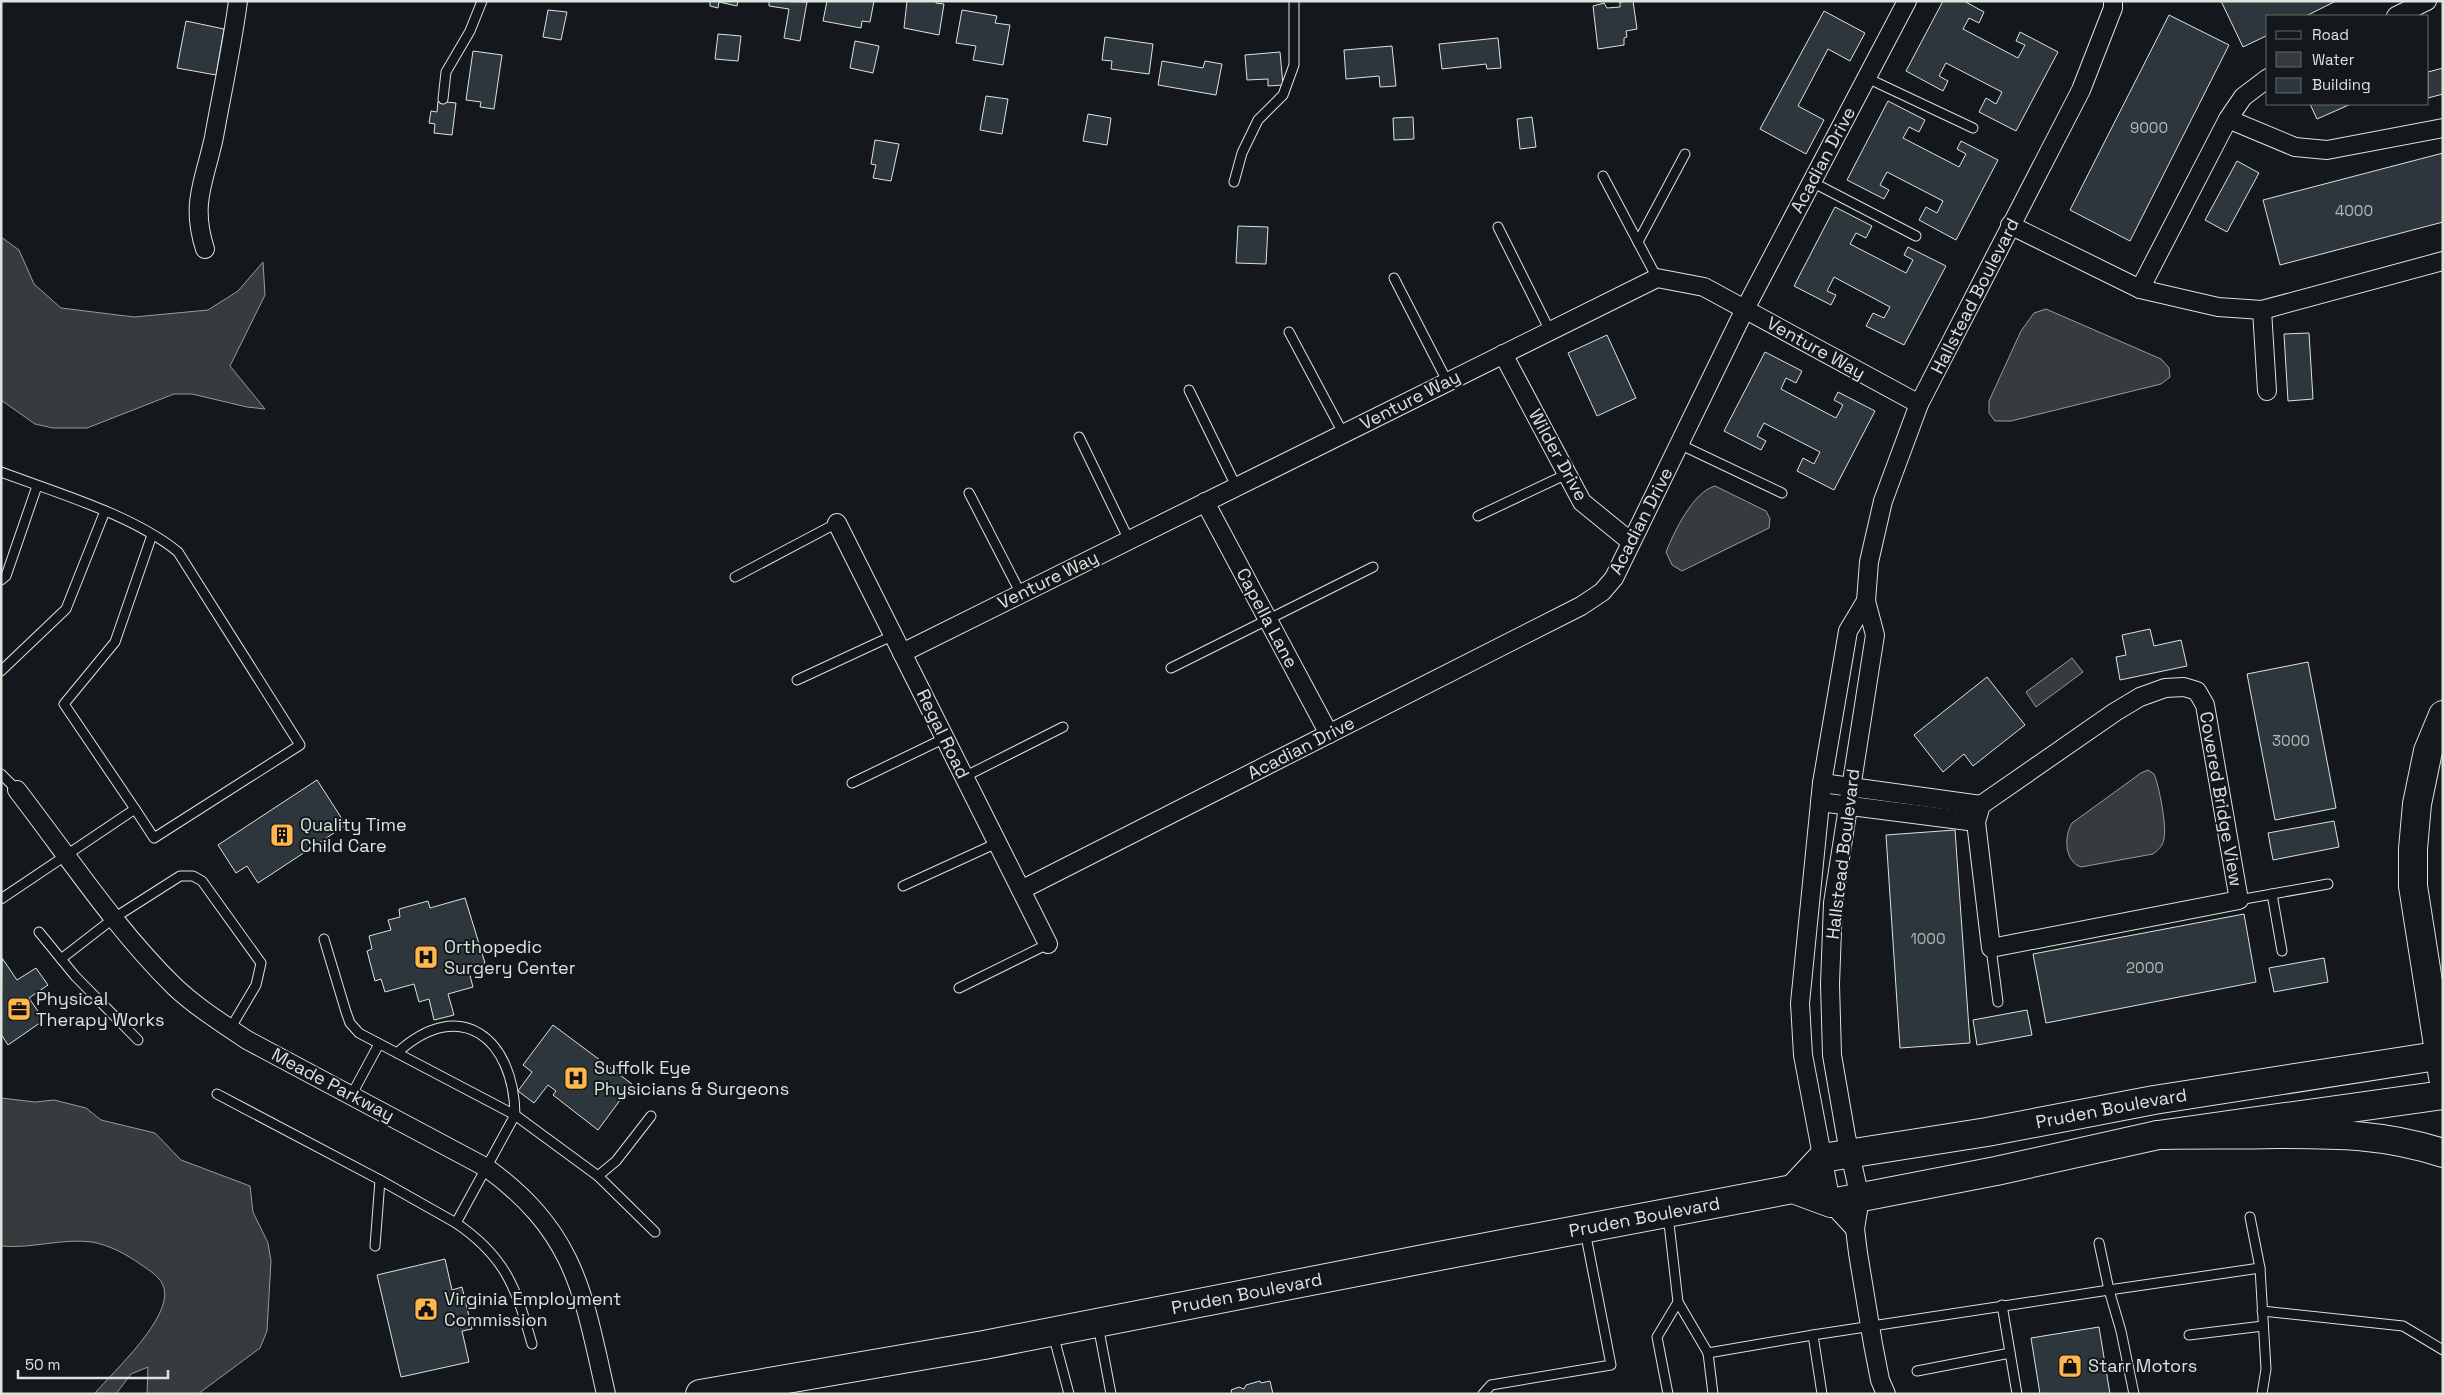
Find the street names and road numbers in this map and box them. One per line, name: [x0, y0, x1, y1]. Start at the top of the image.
street label: Acadian Drive: [1785, 103, 1860, 217]
street label: Hallstead Boulevard: [1925, 214, 2024, 378]
street label: Venture Way: [1763, 311, 1870, 384]
street label: Venture Way: [1356, 364, 1464, 435]
street label: Wilder Drive: [1524, 405, 1593, 505]
street label: Acadian Drive: [1604, 463, 1677, 578]
street label: Venture Way: [994, 545, 1102, 614]
street label: Capella Lane: [1232, 564, 1303, 672]
street label: Regal Road: [912, 685, 975, 782]
street label: Covered Bridge View: [2195, 710, 2248, 888]
street label: Acadian Drive: [1243, 711, 1358, 784]
street label: Hallstead Boulevard: [1821, 767, 1864, 941]
street label: Meade Parkway: [268, 1042, 399, 1127]
street label: Pruden Boulevard: [2034, 1083, 2188, 1133]
street label: Pruden Boulevard: [1567, 1191, 1722, 1242]
street label: Pruden Boulevard: [1169, 1267, 1324, 1319]

